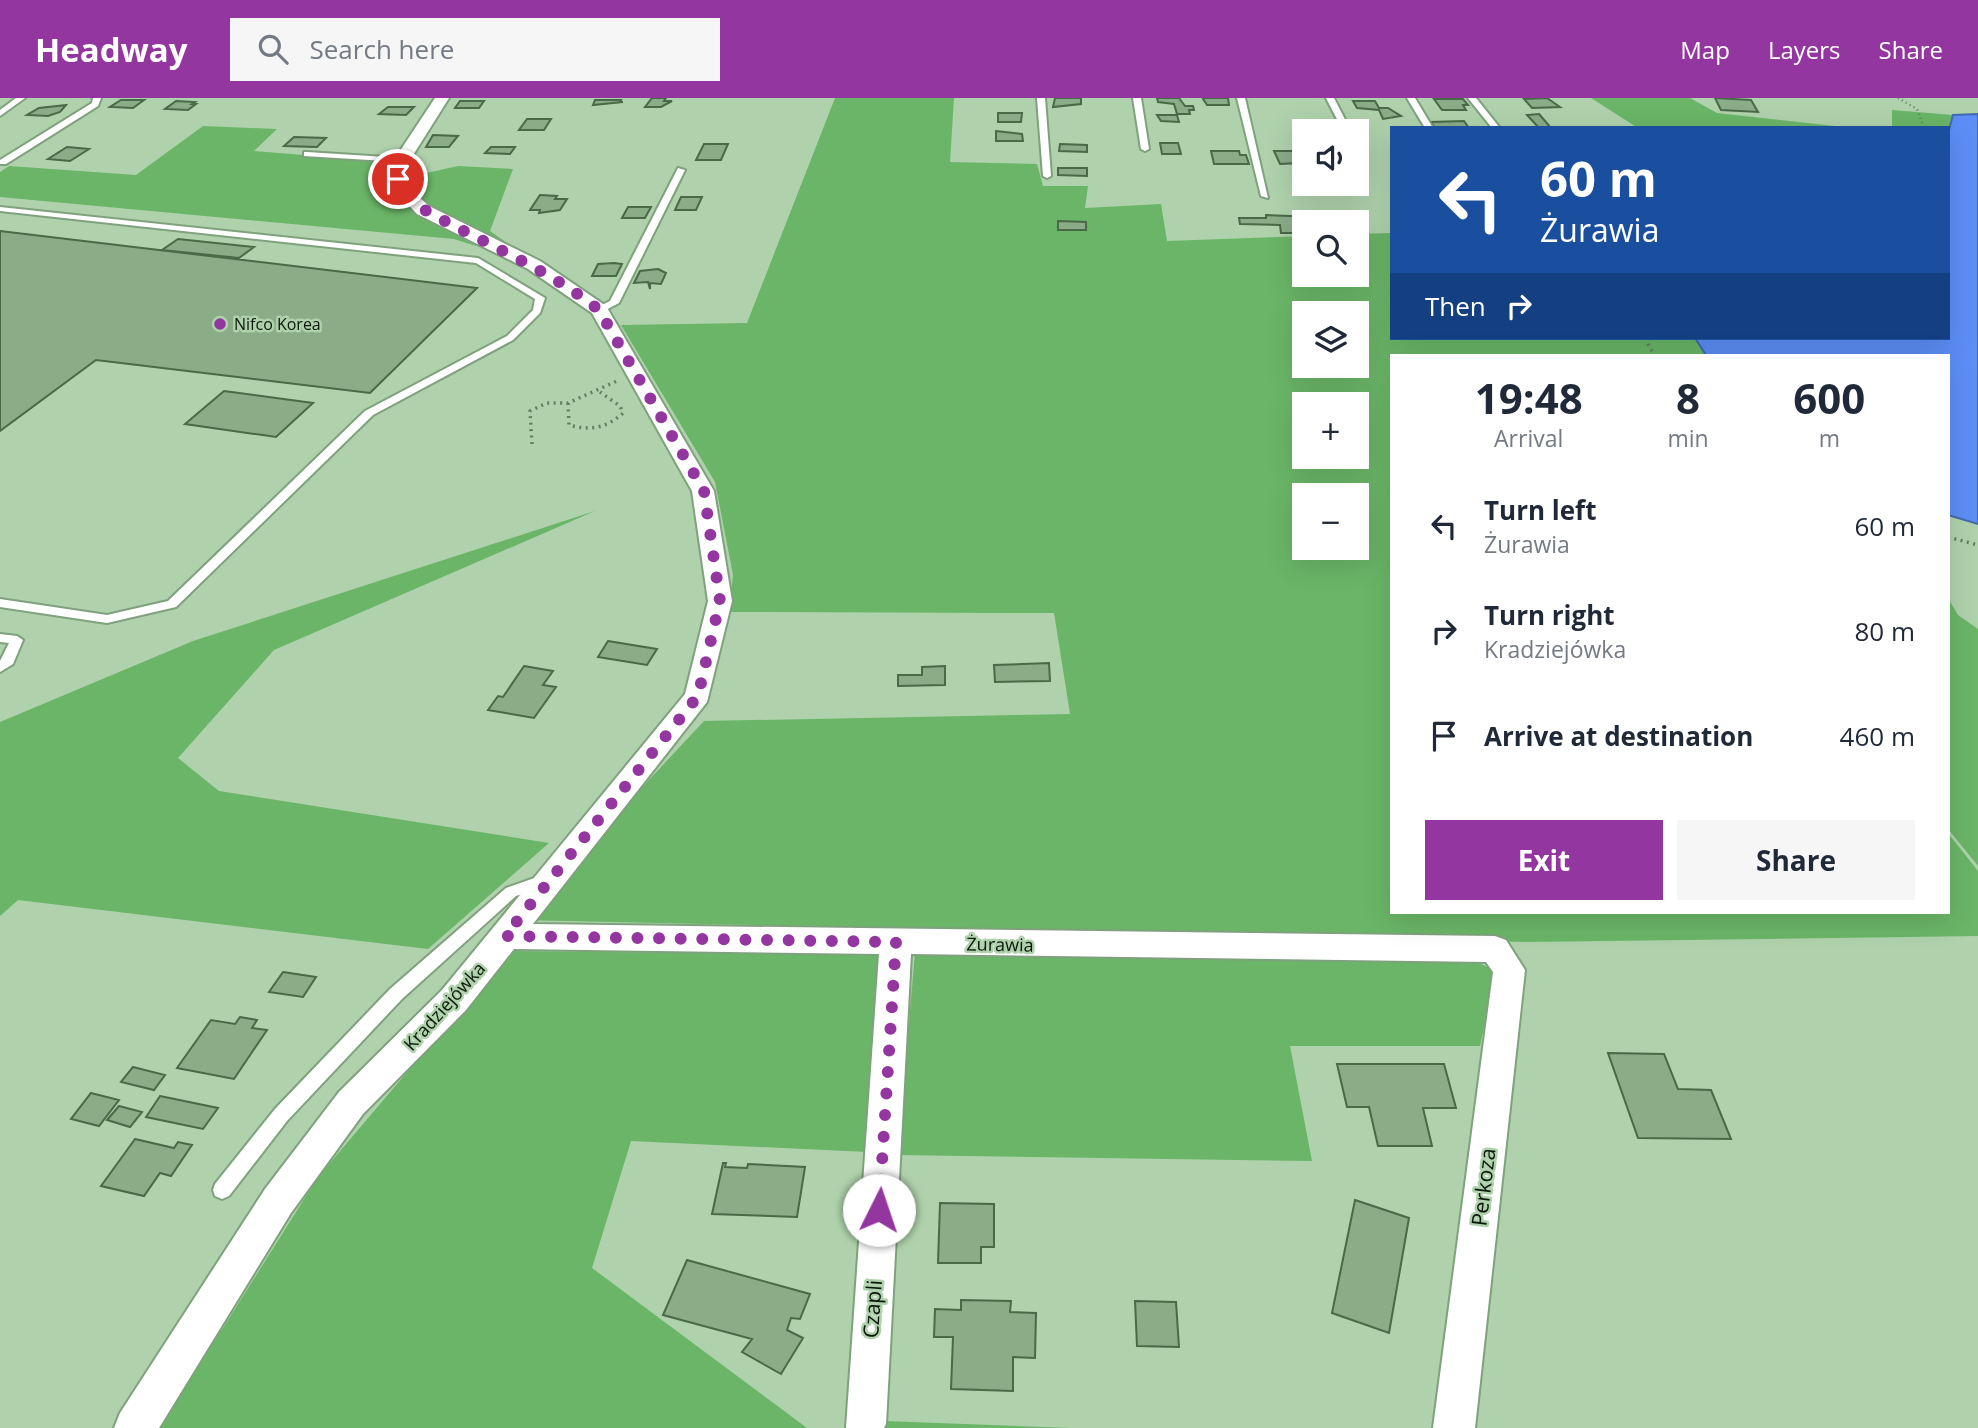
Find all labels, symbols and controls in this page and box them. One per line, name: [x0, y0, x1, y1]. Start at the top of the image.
search box: [230, 18, 720, 81]
text: Headway: [35, 27, 188, 72]
icon: search: [254, 30, 292, 68]
text: Search here: [310, 31, 454, 67]
text: Map: [1680, 33, 1730, 66]
text: Layers: [1768, 33, 1841, 66]
text: Share: [1879, 33, 1943, 66]
map controls: [1292, 119, 1369, 560]
button: sound: [1292, 119, 1369, 196]
text: 60 m: [1540, 145, 1657, 211]
pin: [368, 149, 428, 209]
icon: left: [1425, 154, 1516, 245]
icon: arrive: [379, 160, 417, 198]
text: Żurawia: [1540, 208, 1659, 251]
button: search: [1292, 210, 1369, 287]
icon: right: [1500, 287, 1538, 325]
text: Then: [1425, 288, 1486, 324]
button: layers: [1292, 301, 1369, 378]
place label: Nifco Korea: [234, 313, 321, 335]
marker: Nifco Korea: [212, 316, 228, 332]
text: 19:48: [1475, 369, 1583, 426]
text: 8: [1676, 369, 1700, 426]
text: 600: [1793, 369, 1865, 426]
button: +: [1292, 392, 1369, 469]
text: Arrival: [1494, 422, 1563, 454]
text: min: [1667, 422, 1709, 454]
text: m: [1819, 422, 1840, 454]
button: −: [1292, 483, 1369, 560]
text: Turn left: [1484, 492, 1596, 528]
icon: left: [1425, 507, 1463, 545]
text: 60 m: [1854, 508, 1915, 544]
text: Żurawia: [1484, 528, 1570, 560]
text: Turn right: [1484, 597, 1615, 633]
icon: right: [1425, 612, 1463, 650]
text: 80 m: [1854, 613, 1915, 649]
text: Kradziejówka: [1484, 633, 1626, 665]
icon: arrive: [1425, 717, 1463, 755]
text: Arrive at destination: [1484, 718, 1753, 754]
text: 460 m: [1840, 718, 1915, 754]
button: Exit: [1425, 820, 1663, 900]
button: Share: [1677, 820, 1915, 900]
street label: Żurawia: [966, 931, 1034, 957]
street label: Kradziejówka: [398, 957, 490, 1055]
street label: Perkoza: [1464, 1146, 1502, 1228]
position arrow: [842, 1173, 916, 1247]
street label: Czapli: [856, 1279, 888, 1339]

